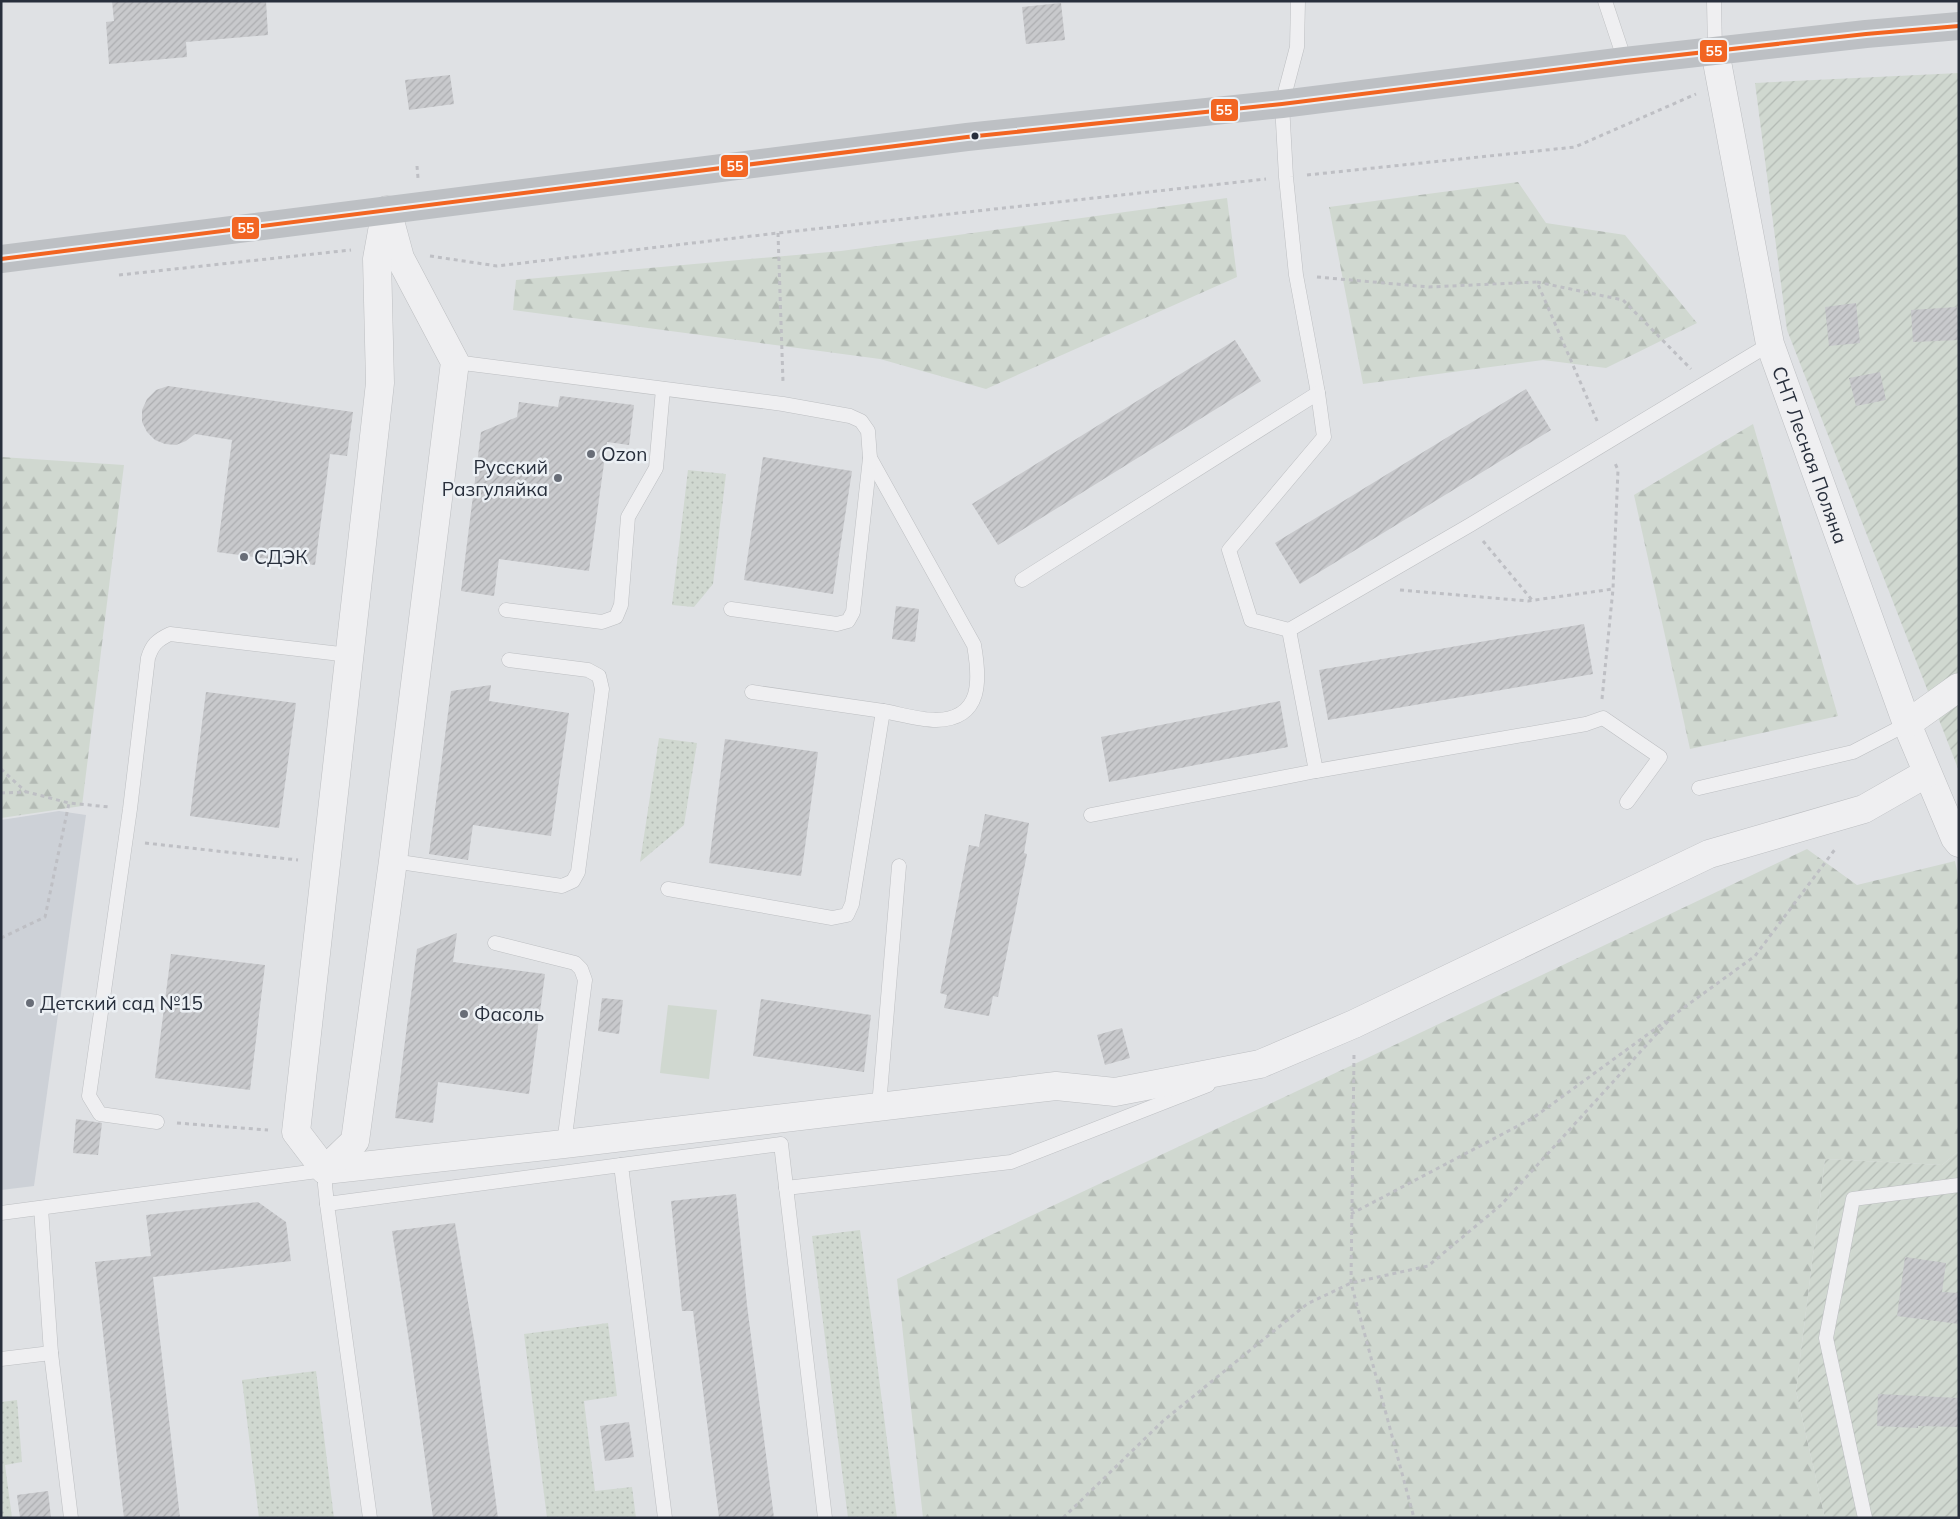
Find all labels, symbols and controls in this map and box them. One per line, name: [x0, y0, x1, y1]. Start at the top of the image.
line badge: 55: [1699, 39, 1728, 63]
text: 55: [1706, 42, 1722, 60]
line badge: 55: [1210, 98, 1239, 122]
text: 55: [1216, 101, 1232, 119]
unlabelled marker: [970, 131, 980, 141]
line badge: 55: [720, 154, 749, 178]
text: 55: [727, 157, 743, 175]
line badge: 55: [231, 216, 260, 240]
text: 55: [238, 219, 254, 237]
street label: СНТ Лесная Поляна: [1767, 363, 1853, 547]
place label: Ozon: [601, 442, 647, 466]
marker: Ozon: [585, 448, 597, 460]
place label: Русский Разгуляйка: [442, 455, 548, 501]
marker: Русский Разгуляйка: [552, 472, 564, 484]
place label: СДЭК: [254, 545, 308, 569]
marker: СДЭК: [238, 551, 250, 563]
place label: Детский сад №15: [40, 991, 203, 1015]
marker: Детский сад №15: [24, 997, 36, 1009]
place label: Фасоль: [474, 1002, 544, 1026]
marker: Фасоль: [458, 1008, 470, 1020]

